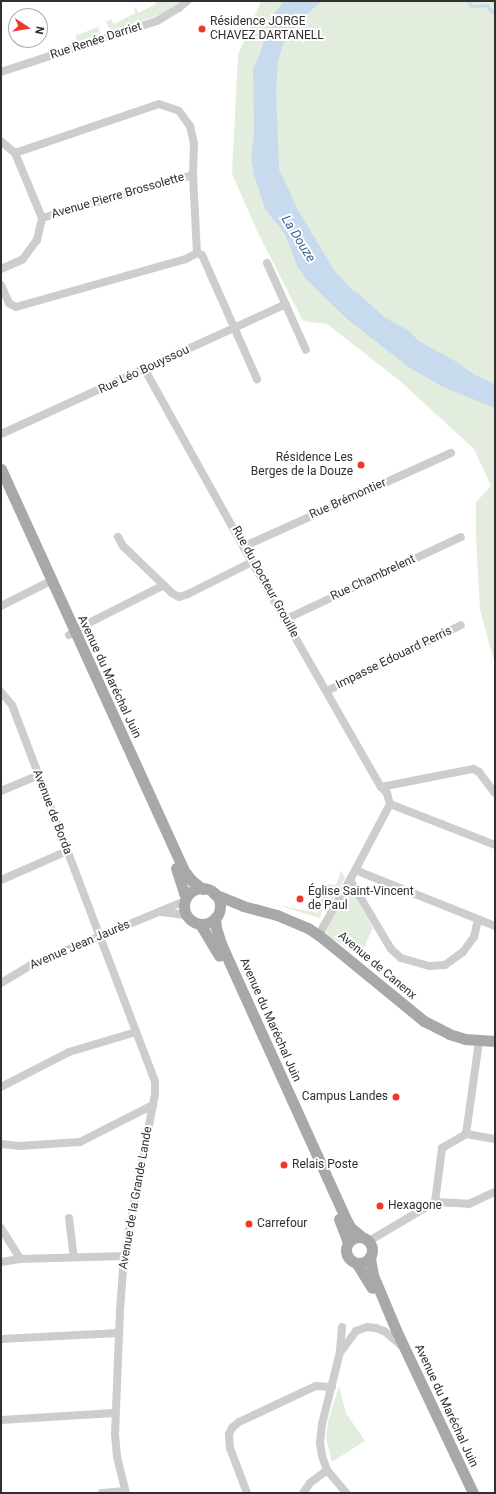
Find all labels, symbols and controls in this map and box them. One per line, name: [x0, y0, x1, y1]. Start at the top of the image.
north arrow: [8, 8, 48, 48]
place label: Résidence JORGE CHAVEZ DARTANELL: [210, 15, 324, 43]
street label: Rue Renée Darriet: [49, 19, 143, 63]
marker: Résidence JORGE CHAVEZ DARTANELL: [197, 24, 207, 34]
text: N: [32, 25, 46, 36]
street label: Avenue Pierre Brossolette: [50, 170, 186, 222]
water label: La Douze: [278, 213, 318, 265]
street label: Rue Léo Bouyssou: [96, 343, 192, 397]
place label: Résidence Les Berges de la Douze: [251, 451, 353, 479]
marker: Résidence Les Berges de la Douze: [356, 460, 366, 470]
street label: Rue Brémontier: [307, 476, 389, 522]
street label: Rue du Docteur Grouille: [228, 524, 302, 640]
street label: Rue Chambrelent: [328, 552, 418, 604]
street label: Avenue du Maréchal Juin: [74, 613, 144, 741]
street label: Impasse Edouard Perris: [334, 624, 454, 692]
street label: Avenue de Borda: [29, 767, 75, 857]
place label: Église Saint-Vincent de Paul: [308, 885, 414, 913]
marker: Église Saint-Vincent de Paul: [295, 894, 305, 904]
street label: Avenue Jean Jaurès: [28, 917, 132, 973]
street label: Avenue de Canenx: [335, 929, 419, 1003]
street label: Avenue du Maréchal Juin: [236, 956, 304, 1084]
place label: Campus Landes: [302, 1090, 388, 1104]
marker: Campus Landes: [391, 1092, 401, 1102]
street label: Avenue de la Grande Lande: [116, 1125, 156, 1271]
place label: Relais Poste: [292, 1158, 358, 1172]
marker: Relais Poste: [279, 1160, 289, 1170]
place label: Hexagone: [388, 1199, 442, 1213]
marker: Hexagone: [375, 1201, 385, 1211]
place label: Carrefour: [257, 1217, 307, 1231]
marker: Carrefour: [244, 1219, 254, 1229]
street label: Avenue du Maréchal Juin: [411, 1342, 481, 1470]

